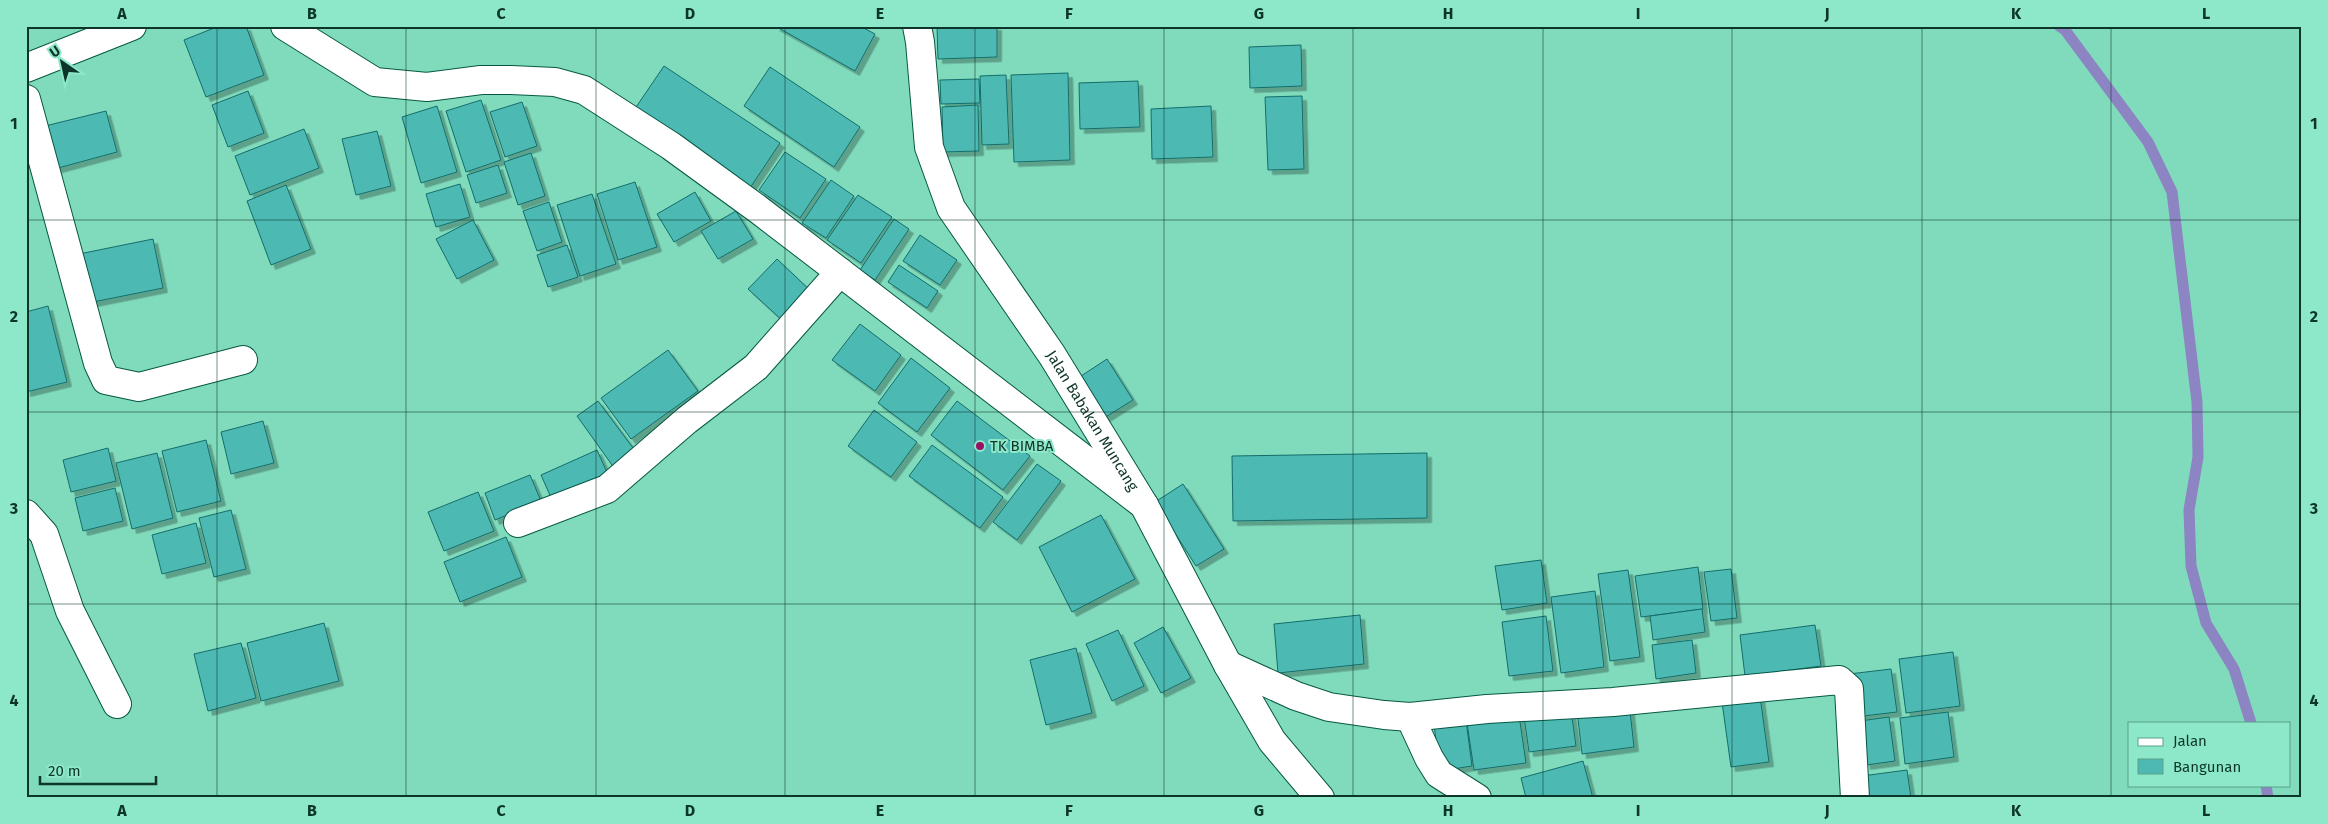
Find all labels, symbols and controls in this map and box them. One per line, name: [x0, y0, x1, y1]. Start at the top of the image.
text: A: [116, 4, 127, 23]
text: B: [307, 4, 317, 23]
text: C: [496, 4, 506, 23]
text: D: [685, 4, 695, 23]
text: E: [876, 4, 884, 23]
text: F: [1065, 4, 1073, 23]
text: G: [1254, 4, 1264, 23]
text: H: [1443, 4, 1453, 23]
text: I: [1636, 4, 1640, 23]
text: J: [1823, 4, 1830, 23]
text: K: [2011, 4, 2022, 23]
text: L: [2202, 4, 2210, 23]
north arrow: [38, 38, 88, 88]
text: U: [46, 42, 64, 61]
text: 1: [10, 114, 18, 133]
text: 1: [2310, 114, 2318, 133]
text: 2: [10, 307, 18, 326]
text: 2: [2310, 307, 2318, 326]
street label: Jalan Babakan Muncang: [1043, 347, 1142, 494]
place label: TK BIMBA: [990, 437, 1054, 455]
marker: TK BIMBA: [974, 440, 986, 452]
text: 3: [9, 499, 18, 518]
text: 3: [2309, 499, 2318, 518]
text: 4: [9, 691, 19, 710]
text: 4: [2309, 691, 2319, 710]
legend: [2128, 722, 2290, 786]
text: Jalan: [2173, 732, 2207, 750]
scale bar: [40, 754, 156, 786]
text: Bangunan: [2173, 758, 2241, 776]
text: 20 m: [48, 762, 81, 780]
text: A: [116, 801, 127, 820]
text: B: [307, 801, 317, 820]
text: C: [496, 801, 506, 820]
text: D: [685, 801, 695, 820]
text: E: [876, 801, 884, 820]
text: F: [1065, 801, 1073, 820]
text: G: [1254, 801, 1264, 820]
text: H: [1443, 801, 1453, 820]
text: I: [1636, 801, 1640, 820]
text: J: [1823, 801, 1830, 820]
text: K: [2011, 801, 2022, 820]
text: L: [2202, 801, 2210, 820]

